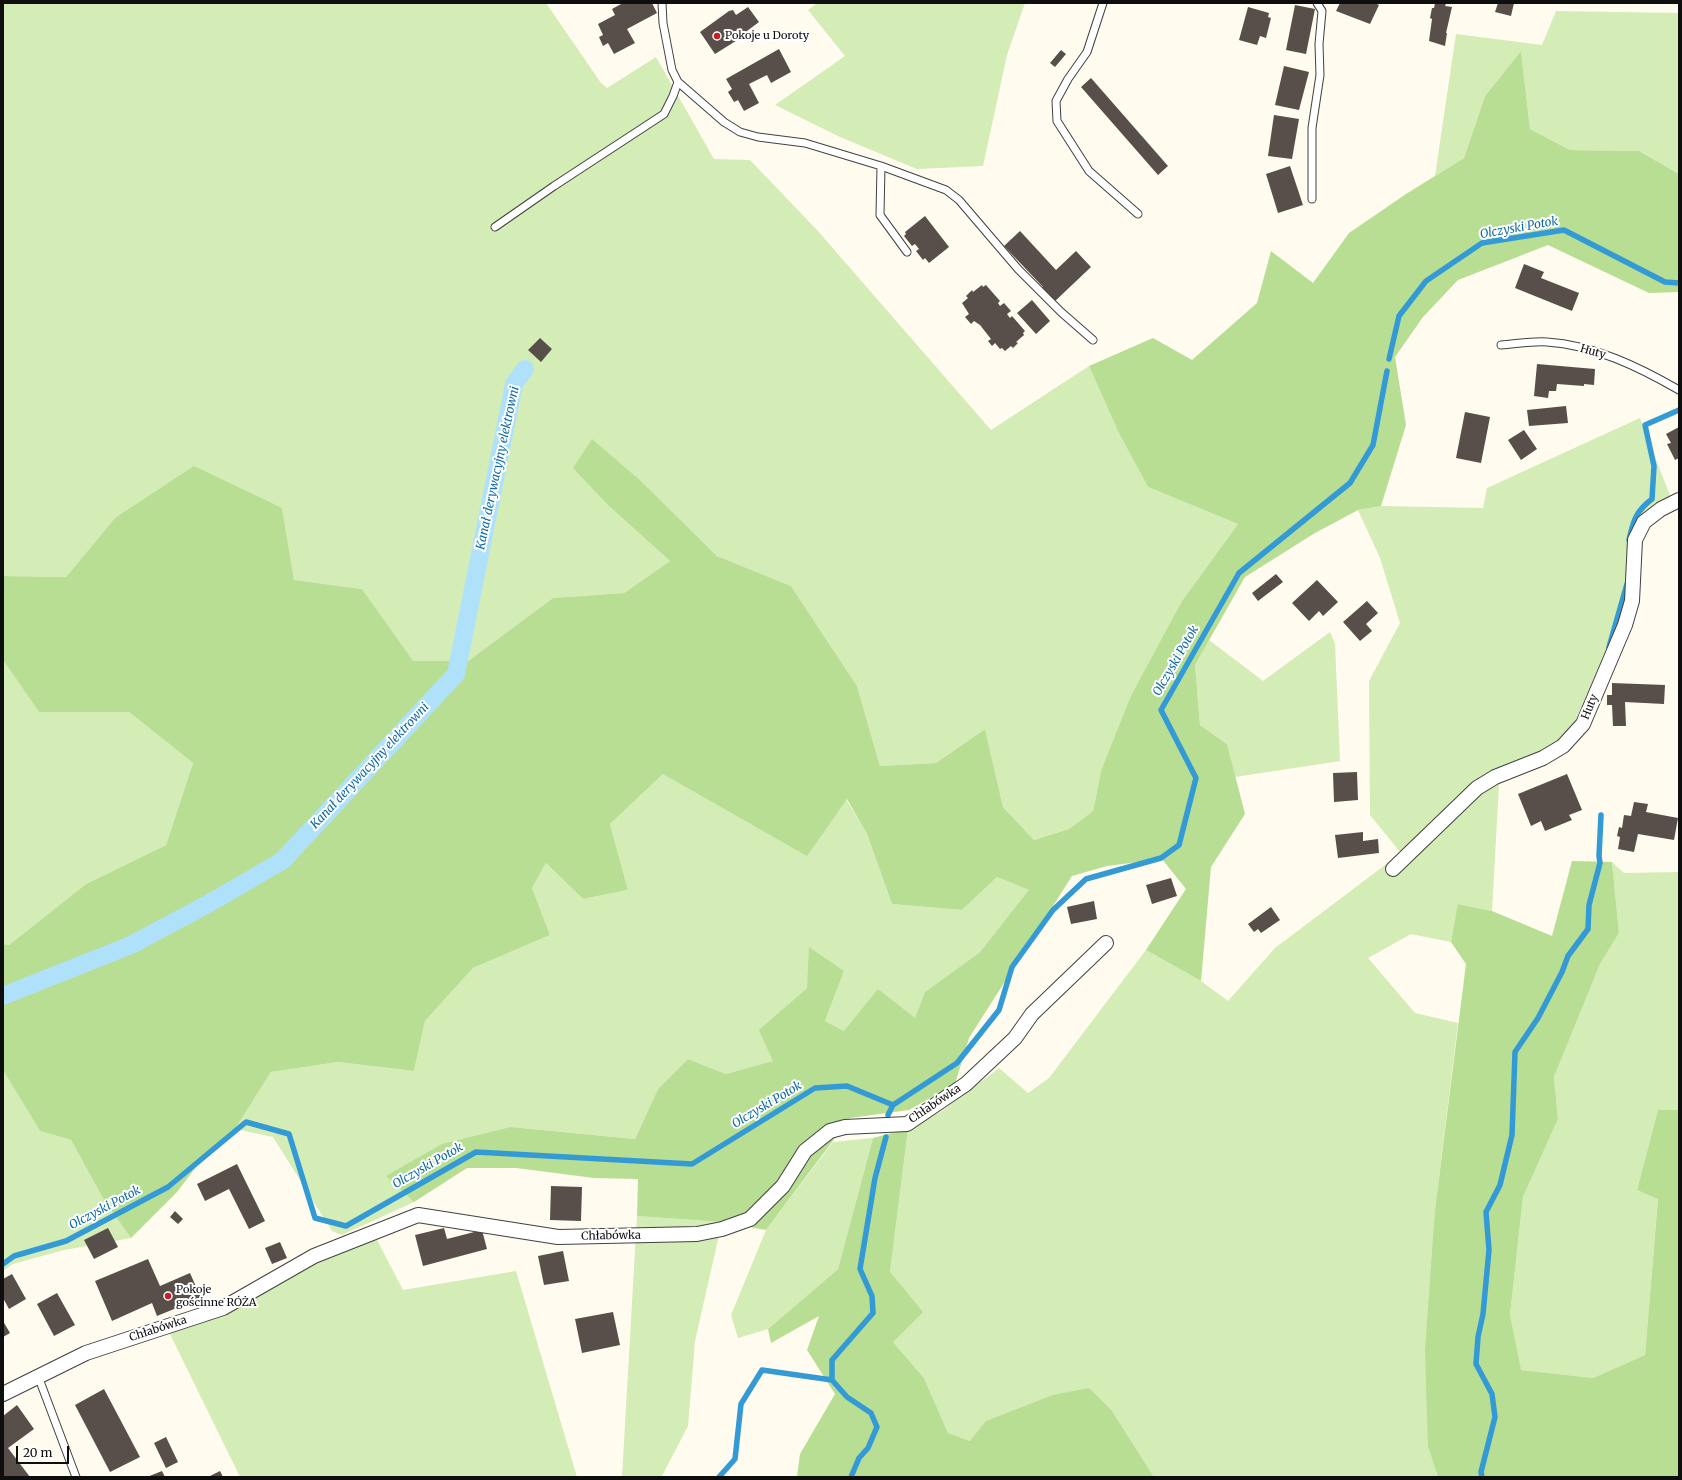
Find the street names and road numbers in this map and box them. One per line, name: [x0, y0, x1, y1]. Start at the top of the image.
street label: Huty: [1579, 342, 1607, 362]
street label: Huty: [1579, 692, 1601, 722]
street label: Chłabówka: [907, 1082, 963, 1126]
street label: Chłabówka: [581, 1229, 641, 1243]
street label: Chłabówka: [128, 1314, 188, 1344]

